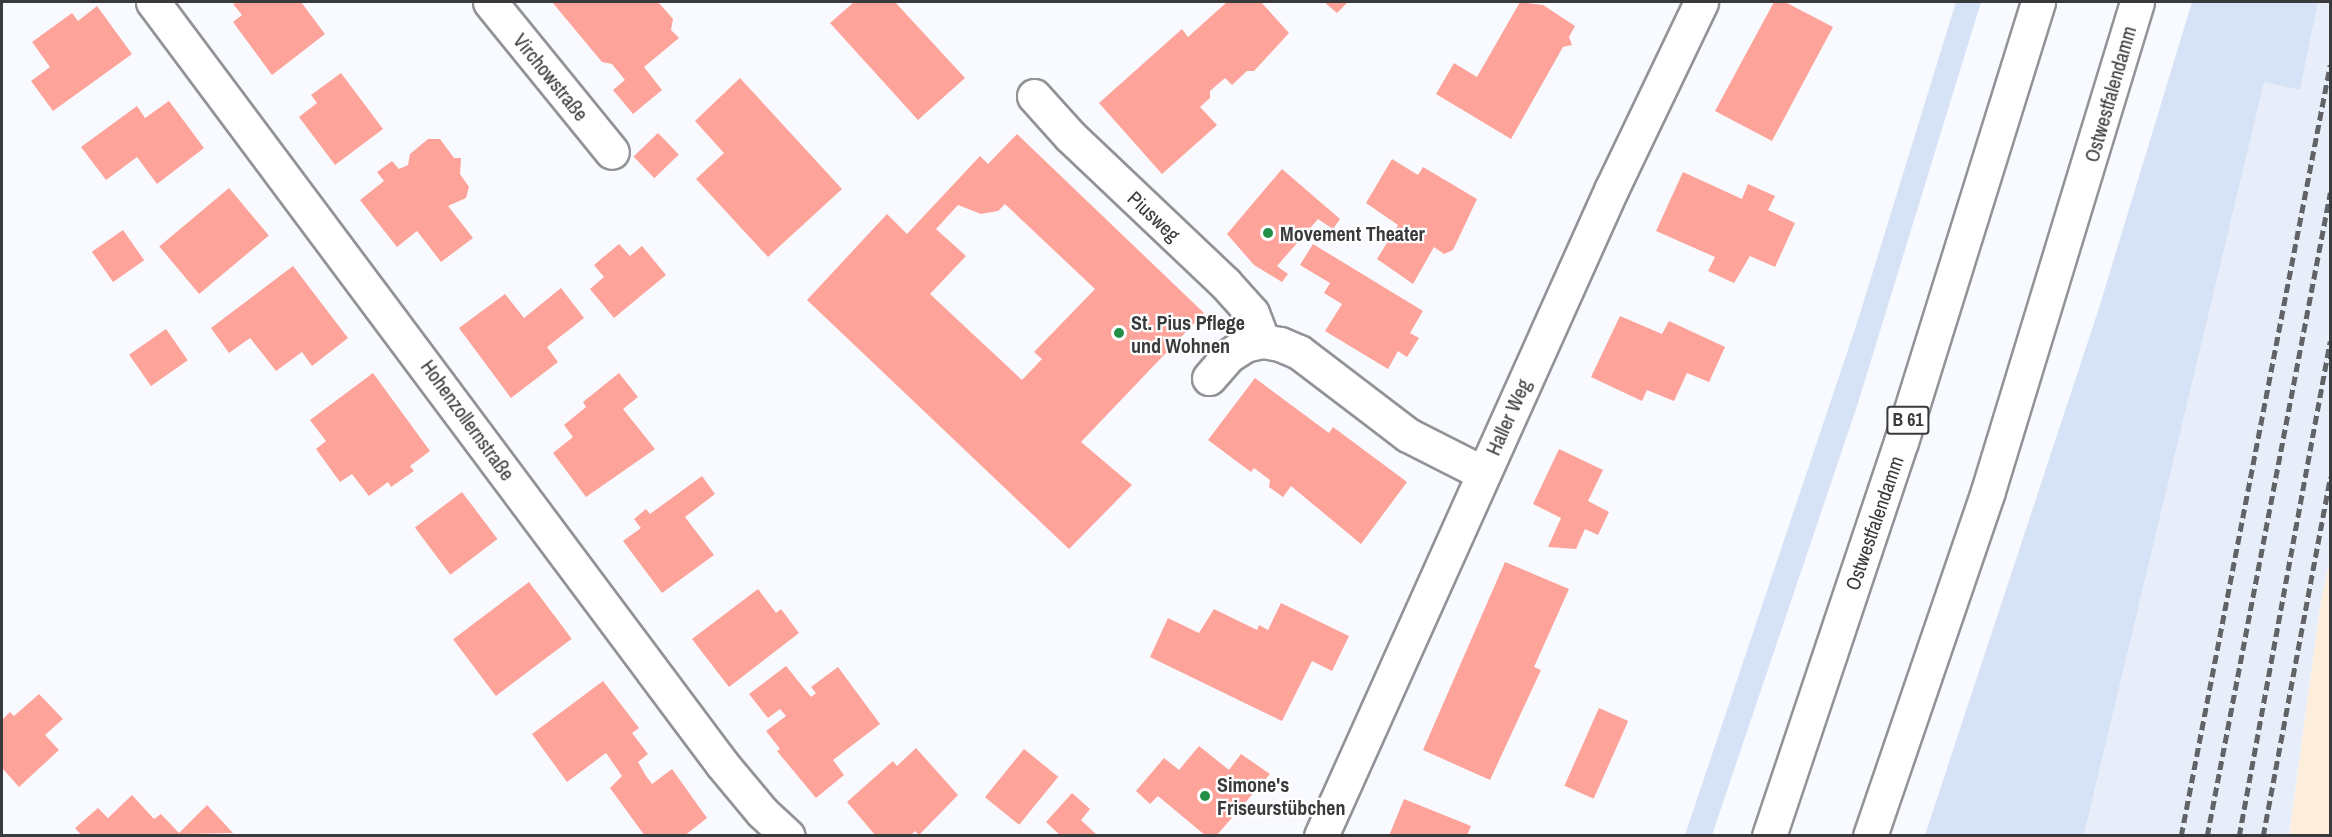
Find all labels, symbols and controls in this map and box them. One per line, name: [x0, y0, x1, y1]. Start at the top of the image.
street label: Ostwestfalendamm: [2079, 23, 2141, 165]
street label: Virchowstraße: [508, 28, 594, 126]
street label: Piusweg: [1123, 186, 1185, 246]
place label: Movement Theater: [1280, 221, 1425, 245]
marker: Movement Theater: [1261, 226, 1275, 240]
place label: St. Pius Pflege und Wohnen: [1131, 310, 1245, 357]
marker: St. Pius Pflege und Wohnen: [1112, 326, 1126, 340]
street label: Hohenzollernstraße: [416, 355, 520, 485]
street label: Haller Weg: [1481, 375, 1535, 459]
road number: B 61: [1886, 405, 1930, 435]
street label: Ostwestfalendamm: [1840, 453, 1908, 593]
place label: Simone's Friseurstübchen: [1217, 772, 1345, 819]
marker: Simone's Friseurstübchen: [1198, 789, 1212, 803]

